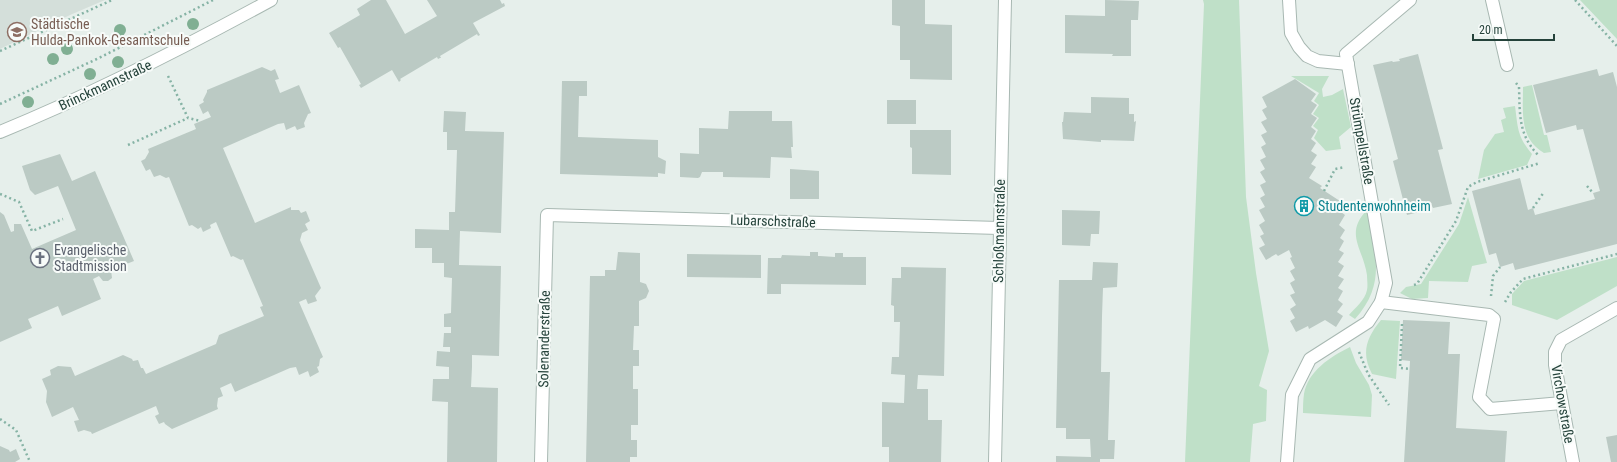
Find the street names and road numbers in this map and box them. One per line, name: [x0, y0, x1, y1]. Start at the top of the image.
street label: Brinckmannstraße: [56, 56, 154, 114]
street label: Strümpellstraße: [1346, 96, 1378, 186]
street label: Schloßmannstraße: [990, 178, 1008, 283]
street label: Lubarschstraße: [730, 212, 817, 231]
street label: Solenanderstraße: [535, 290, 553, 388]
street label: Virchowstraße: [1548, 363, 1578, 445]

